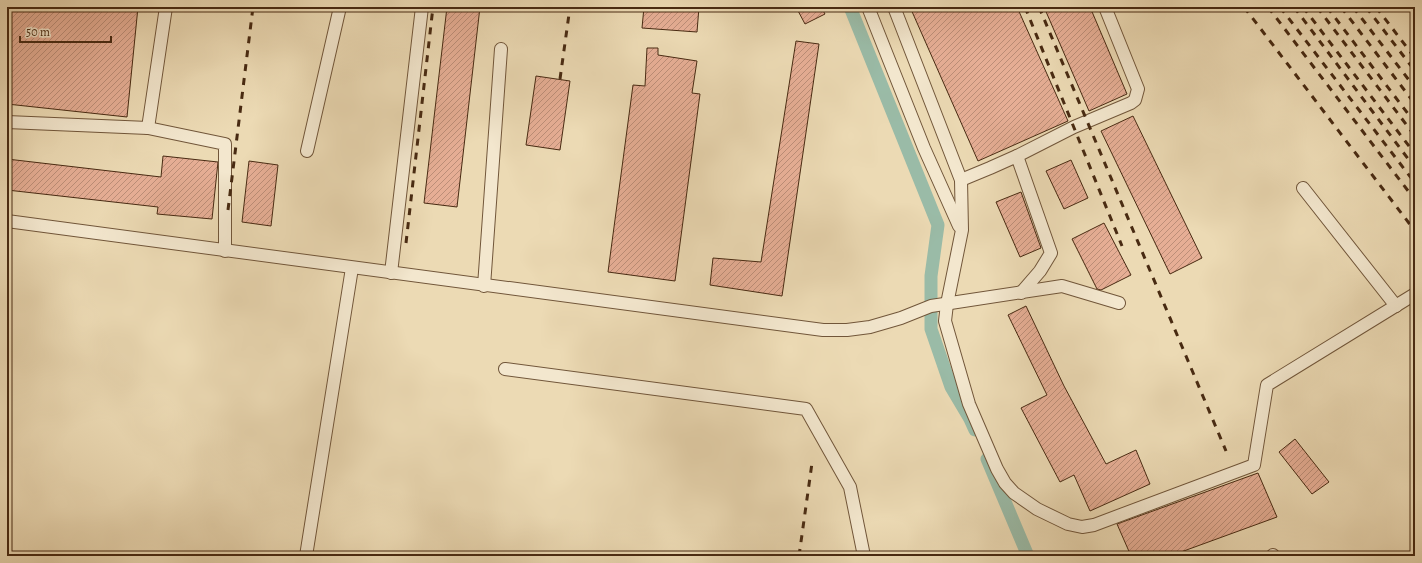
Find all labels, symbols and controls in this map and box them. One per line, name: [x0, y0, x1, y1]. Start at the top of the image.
scale bar: [20, 18, 111, 44]
text: 50 m: [26, 24, 50, 40]

